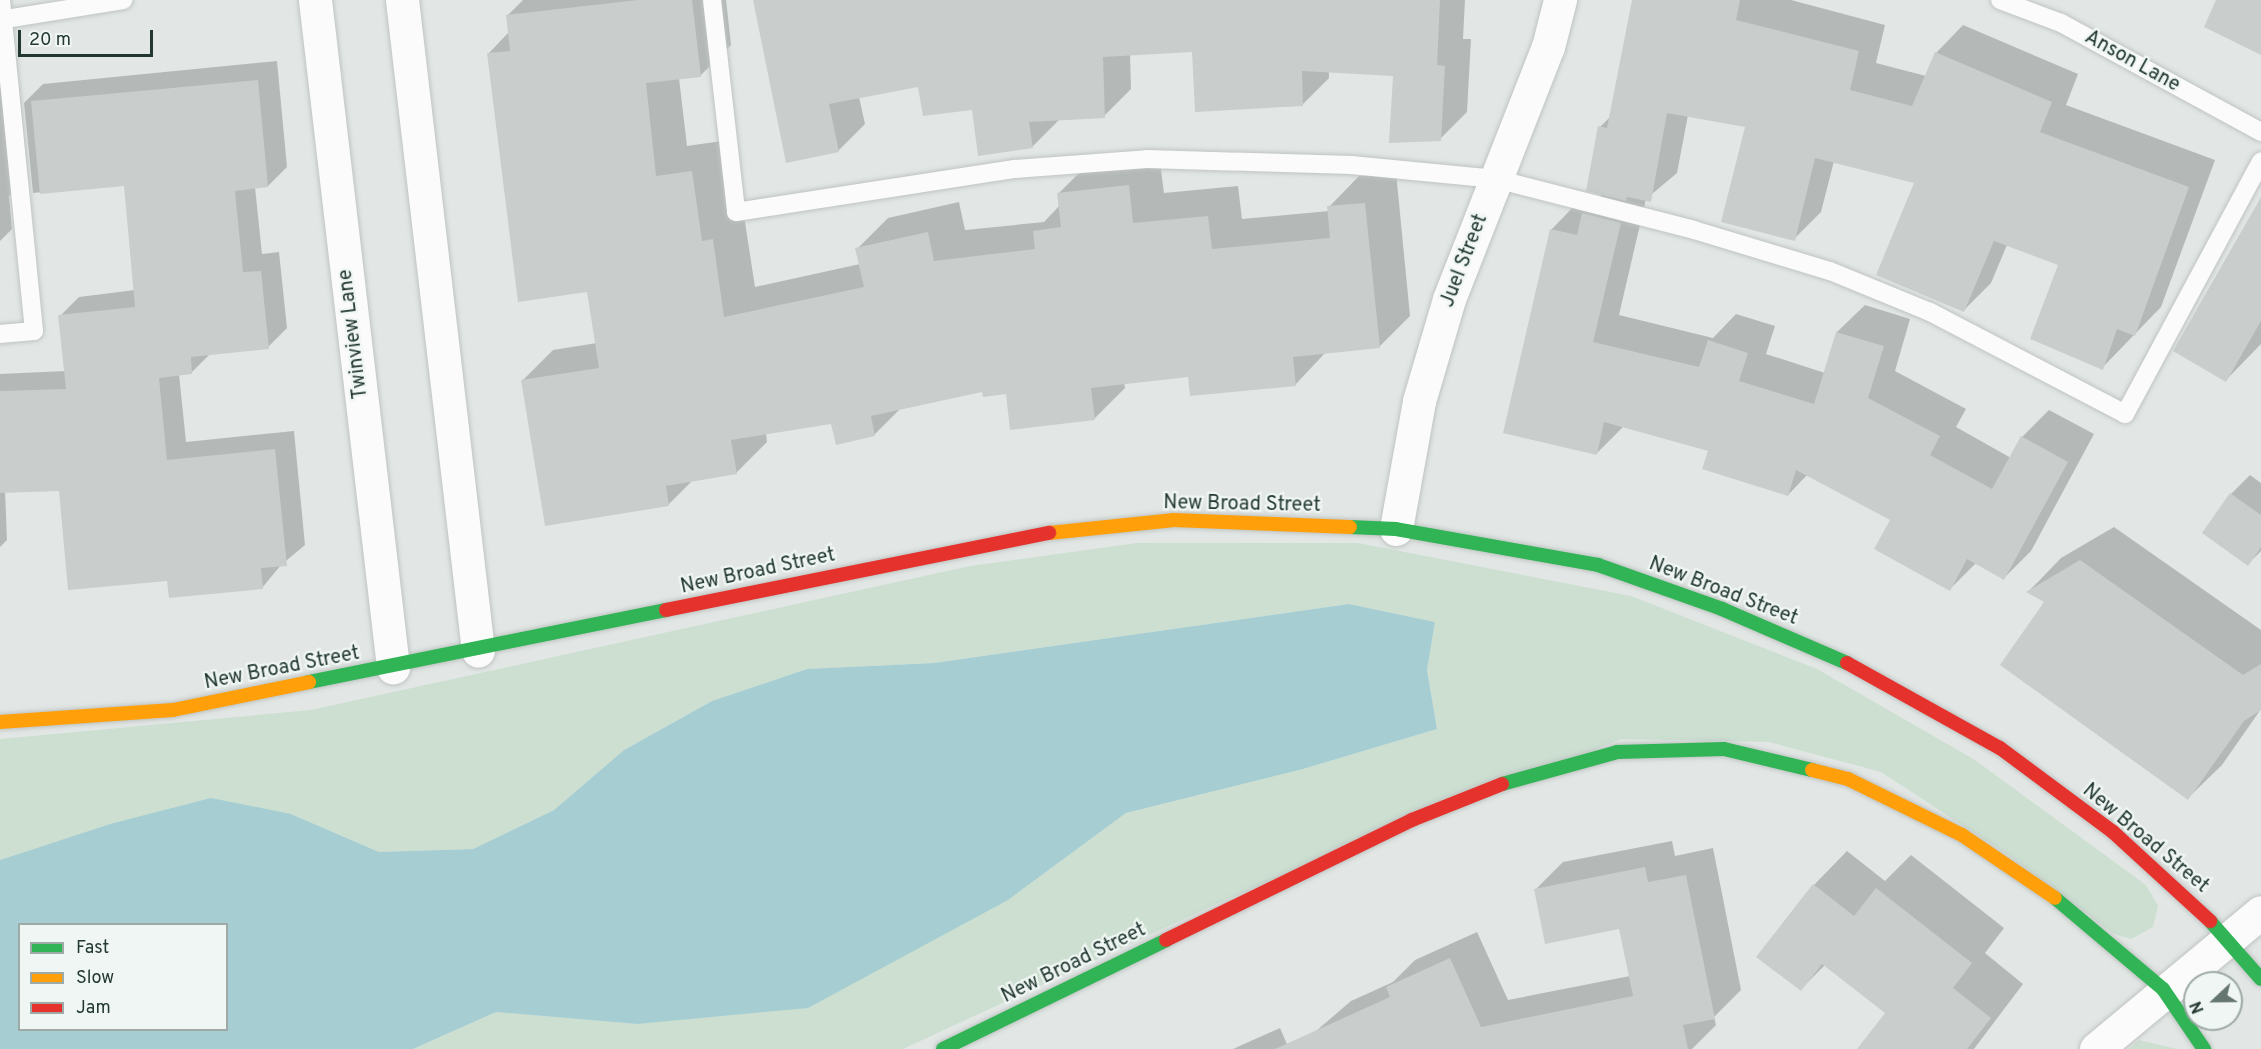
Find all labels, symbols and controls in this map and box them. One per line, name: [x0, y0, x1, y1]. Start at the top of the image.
scale bar: [21, 18, 156, 56]
street label: Anson Lane: [2080, 26, 2184, 98]
text: 20 m: [29, 29, 71, 52]
street label: Juel Street: [1436, 211, 1494, 311]
street label: Twinview Lane: [334, 268, 374, 400]
street label: New Broad Street: [1163, 492, 1321, 518]
street label: New Broad Street: [679, 544, 837, 600]
street label: New Broad Street: [1645, 553, 1801, 631]
street label: New Broad Street: [202, 642, 362, 696]
street label: New Broad Street: [2077, 779, 2213, 899]
street label: New Broad Street: [998, 919, 1150, 1009]
legend: [18, 923, 228, 1031]
text: Fast: [76, 937, 109, 960]
text: Slow: [76, 967, 114, 990]
north arrow: [2183, 971, 2243, 1031]
text: Jam: [76, 997, 111, 1020]
text: N: [2187, 998, 2210, 1016]

